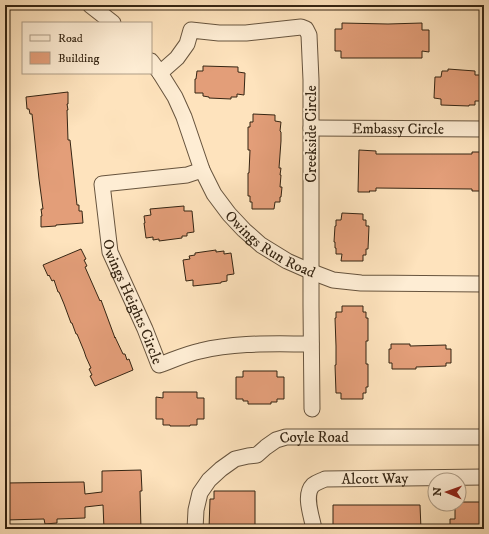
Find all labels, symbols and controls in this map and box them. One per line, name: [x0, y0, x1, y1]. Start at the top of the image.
legend: [22, 22, 152, 74]
text: Road: [58, 31, 83, 46]
text: Building: [58, 51, 99, 66]
street label: Creekside Circle: [302, 85, 321, 183]
street label: Embassy Circle: [352, 119, 444, 139]
street label: Owings Run Road: [221, 207, 319, 283]
street label: Owings Heights Circle: [99, 238, 167, 367]
street label: Coyle Road: [277, 427, 349, 448]
street label: Alcott Way: [341, 469, 409, 489]
north arrow: [427, 472, 467, 512]
text: N: [431, 487, 445, 496]

